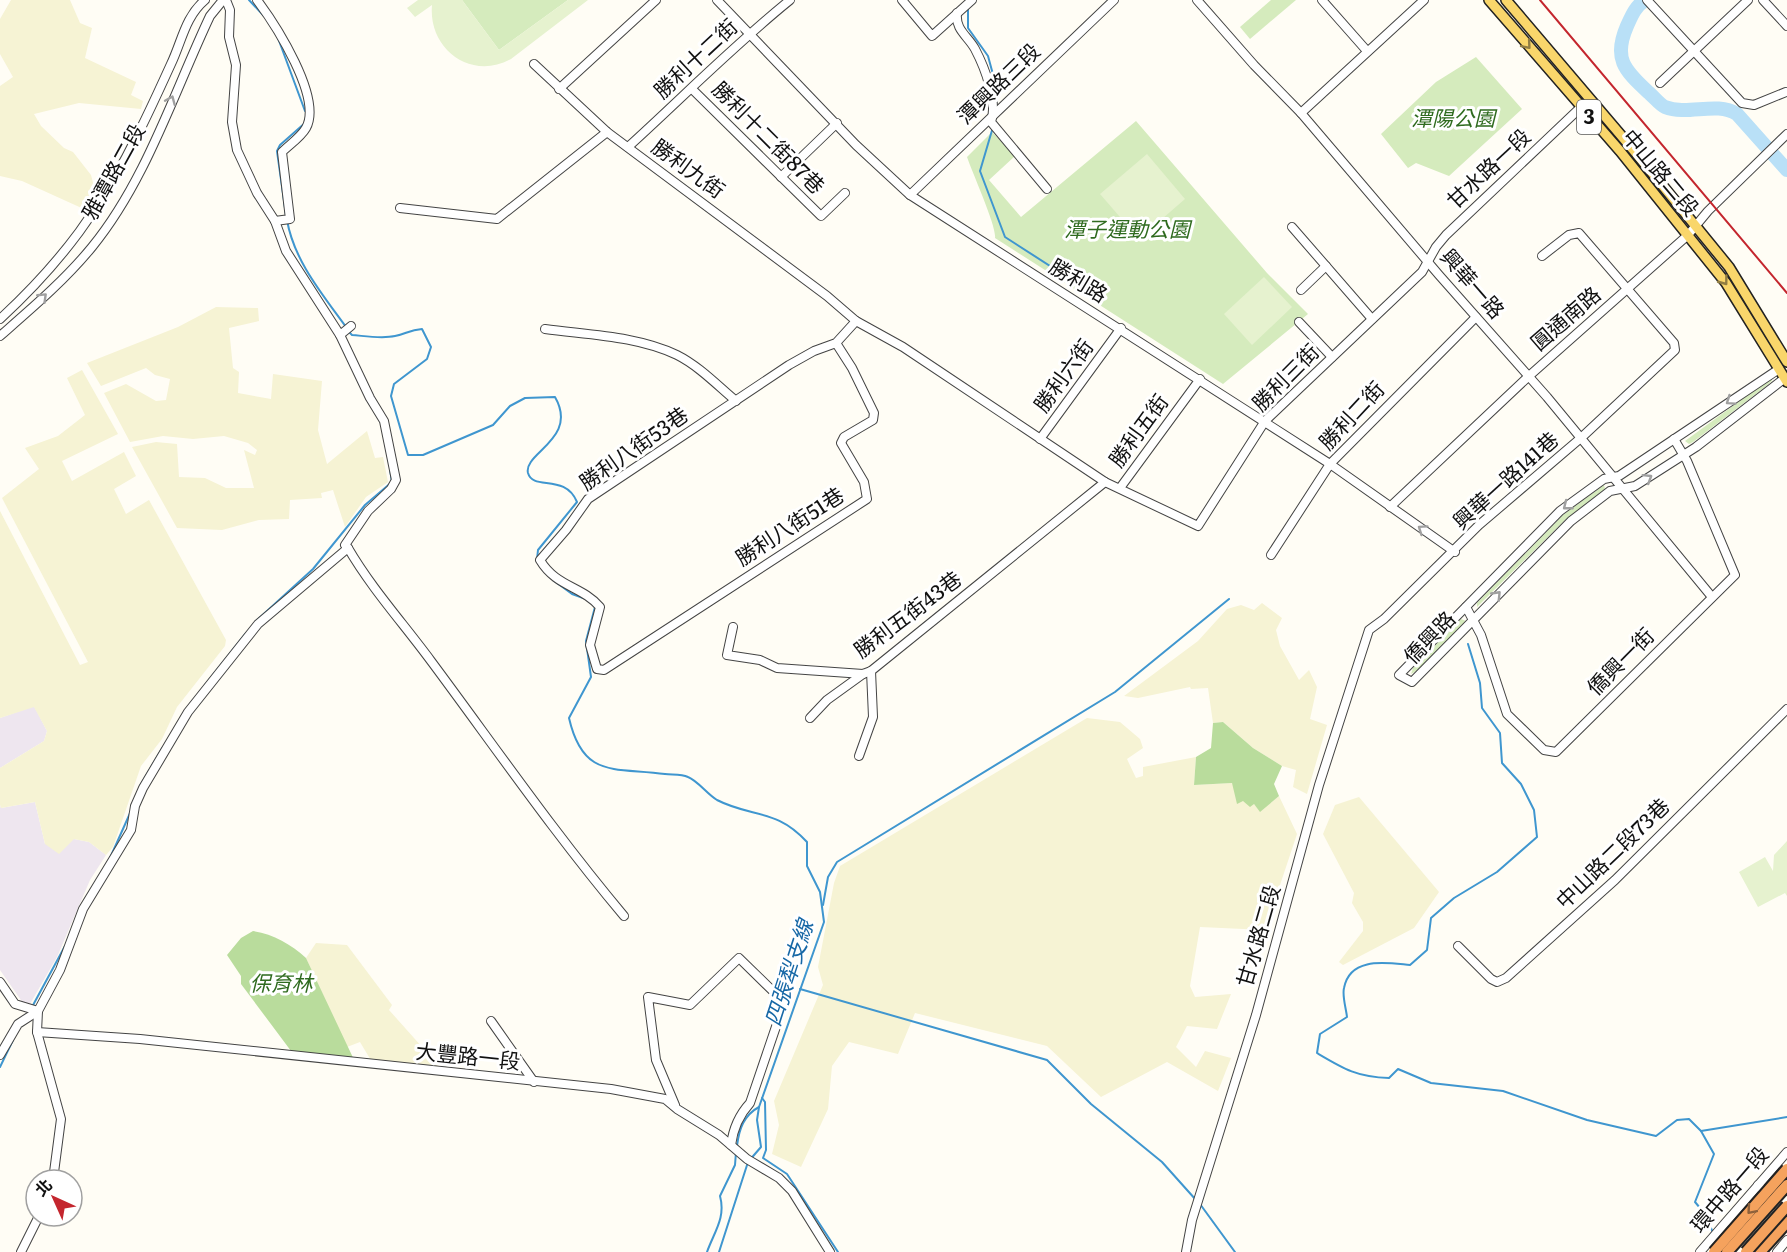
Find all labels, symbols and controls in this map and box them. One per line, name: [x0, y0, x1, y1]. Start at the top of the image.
street label: 勝利十二街: [645, 10, 743, 104]
street label: 潭興路三段: [949, 35, 1046, 130]
one-way arrow: [1519, 38, 1530, 49]
street label: 勝利十二街87巷: [706, 73, 833, 200]
one-way arrow: [164, 95, 176, 106]
road number: 3: [1577, 100, 1601, 134]
park label: 潭陽公園: [1411, 101, 1498, 132]
street label: 雅潭路二段: [73, 117, 151, 224]
street label: 甘水路一段: [1438, 120, 1536, 214]
street label: 中山路二段: [1616, 121, 1708, 222]
street label: 勝利九街: [646, 130, 733, 204]
park label: 潭子運動公園: [1064, 212, 1193, 243]
street label: 興華一路: [1435, 240, 1513, 324]
street label: 勝利路: [1044, 249, 1114, 308]
one-way arrow: [1717, 274, 1728, 285]
street label: 圓通南路: [1522, 278, 1606, 356]
one-way arrow: [37, 293, 47, 304]
street label: 勝利六街: [1025, 331, 1099, 418]
street label: 勝利三街: [1244, 336, 1325, 417]
street label: 勝利二街: [1310, 373, 1390, 456]
street label: 勝利五街: [1100, 386, 1174, 473]
one-way arrow: [1725, 394, 1736, 405]
street label: 勝利八街53巷: [572, 398, 693, 496]
street label: 興華一路141巷: [1445, 423, 1564, 535]
one-way arrow: [1641, 474, 1652, 485]
street label: 勝利八街51巷: [728, 478, 849, 572]
one-way arrow: [1563, 499, 1574, 510]
one-way arrow: [1418, 525, 1429, 536]
street label: 勝利五街43巷: [846, 562, 967, 664]
one-way arrow: [1490, 592, 1501, 603]
street label: 僑興路: [1395, 603, 1461, 670]
street label: 僑興一街: [1579, 620, 1660, 701]
street label: 中山路二段73巷: [1547, 790, 1675, 915]
street label: 甘水路二段: [1227, 881, 1286, 990]
water label: 四張犁支線: [755, 912, 821, 1030]
park label: 保育林: [250, 966, 315, 997]
street label: 大豐路一段: [414, 1034, 522, 1075]
street label: 環中路一段: [1682, 1139, 1774, 1238]
north arrow: [24, 1168, 84, 1228]
text: 北: [29, 1173, 57, 1201]
one-way arrow: [1747, 1203, 1758, 1214]

